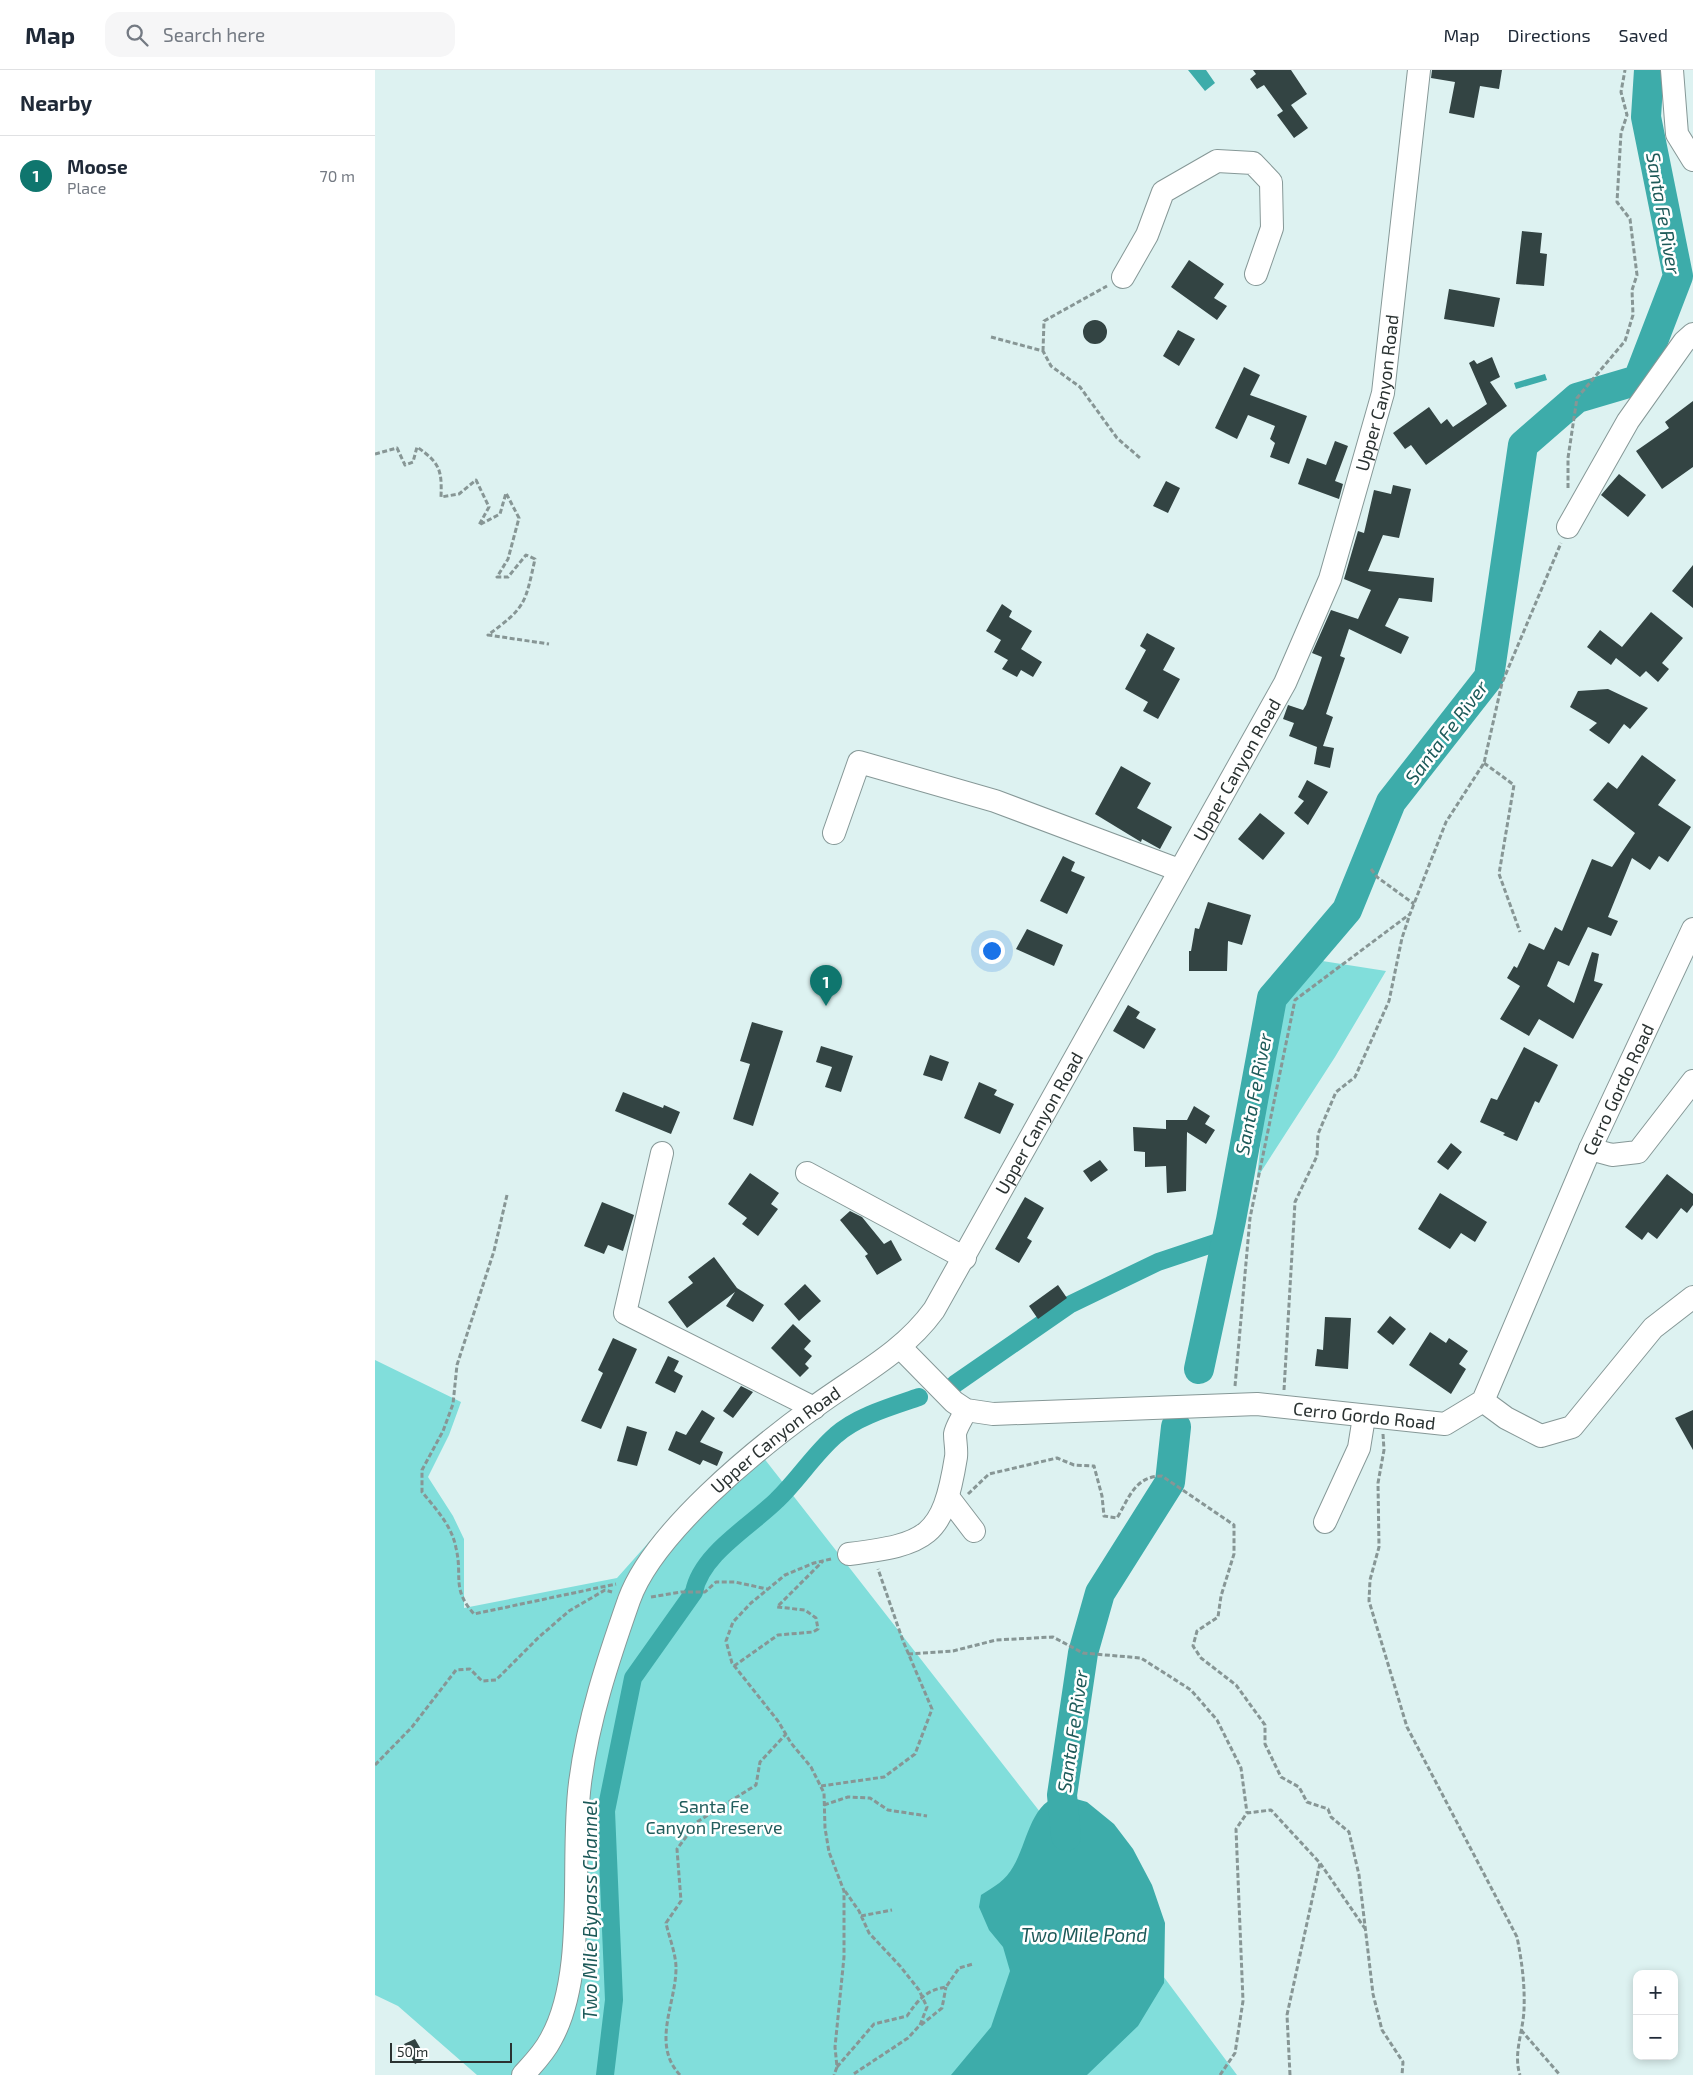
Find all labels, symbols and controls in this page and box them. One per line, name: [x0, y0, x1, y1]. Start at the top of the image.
search box: [105, 12, 455, 57]
text: Map: [25, 20, 75, 49]
icon: search: [123, 21, 151, 49]
text: Search here: [163, 23, 265, 46]
text: Map: [1443, 24, 1480, 46]
text: Directions: [1508, 24, 1591, 46]
text: Saved: [1619, 24, 1668, 46]
text: Nearby: [20, 90, 92, 115]
water label: Santa Fe River: [1642, 150, 1686, 276]
text: Moose: [67, 155, 128, 178]
text: 1: [33, 166, 39, 185]
text: 70 m: [320, 166, 355, 185]
text: Place: [67, 178, 106, 197]
street label: Upper Canyon Road: [1350, 313, 1403, 474]
water label: Santa Fe River: [1400, 675, 1493, 788]
street label: Upper Canyon Road: [1188, 695, 1285, 845]
your location: [979, 938, 1005, 964]
pin: 1: [810, 965, 842, 1006]
street label: Cerro Gordo Road: [1578, 1020, 1658, 1159]
water label: Santa Fe River: [1230, 1031, 1276, 1157]
street label: Upper Canyon Road: [990, 1048, 1087, 1198]
street label: Upper Canyon Road: [706, 1381, 844, 1498]
street label: Cerro Gordo Road: [1292, 1397, 1437, 1434]
water label: Santa Fe River: [1052, 1668, 1092, 1794]
park label: Santa Fe Canyon Preserve: [645, 1795, 783, 1838]
water label: Two Mile Bypass Channel: [578, 1800, 602, 2020]
water label: Two Mile Pond: [1021, 1923, 1147, 1946]
map controls: [1633, 1970, 1678, 2060]
button: +: [1633, 1970, 1678, 2015]
button: −: [1633, 2015, 1678, 2060]
scale bar: [390, 2040, 513, 2063]
text: 50 m: [397, 2043, 428, 2060]

